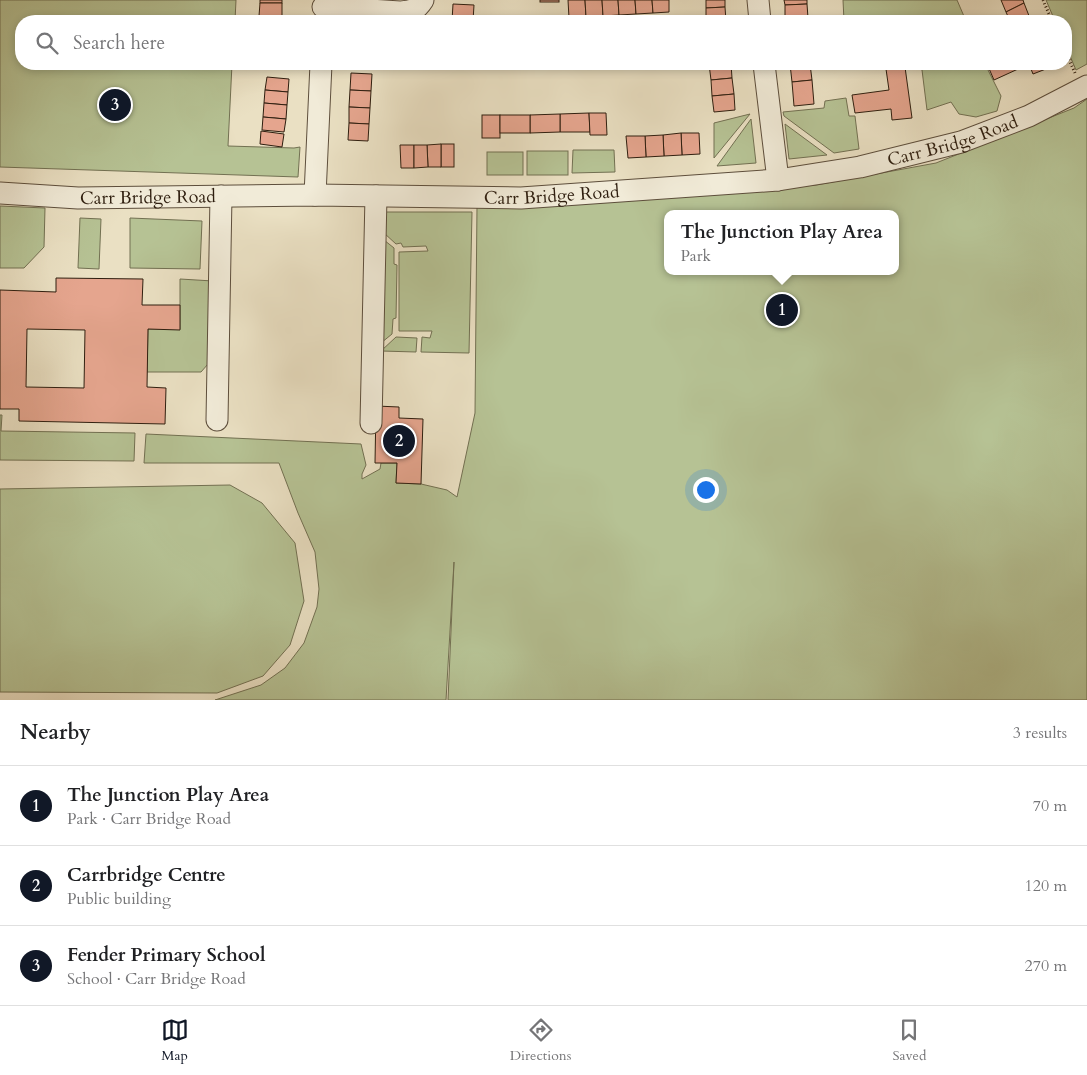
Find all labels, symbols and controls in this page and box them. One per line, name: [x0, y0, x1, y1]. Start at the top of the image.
search box: [15, 15, 1072, 70]
icon: search: [33, 29, 61, 57]
text: Search here: [73, 30, 165, 56]
pin: 3: [99, 86, 131, 124]
street label: Carr Bridge Road: [885, 109, 1022, 173]
street label: Carr Bridge Road: [484, 179, 621, 211]
street label: Carr Bridge Road: [80, 184, 216, 211]
popup: [664, 210, 899, 275]
text: The Junction Play Area: [680, 219, 883, 245]
text: Park: [680, 245, 711, 267]
pin: 1: [766, 291, 798, 329]
pin: 2: [383, 422, 415, 460]
your location: [693, 477, 719, 503]
text: Nearby: [20, 718, 91, 747]
text: 3 results: [1013, 722, 1067, 744]
text: The Junction Play Area: [67, 782, 269, 808]
text: 1: [32, 795, 40, 817]
text: 70 m: [1033, 795, 1067, 817]
text: Park · Carr Bridge Road: [67, 808, 231, 830]
text: Carrbridge Centre: [67, 862, 226, 888]
text: 2: [32, 875, 40, 897]
text: 120 m: [1025, 875, 1067, 897]
text: Public building: [67, 888, 171, 910]
text: Fender Primary School: [67, 942, 266, 968]
text: 3: [32, 955, 40, 977]
text: 270 m: [1025, 955, 1067, 977]
text: School · Carr Bridge Road: [67, 968, 246, 990]
tab: Map: [161, 1016, 189, 1065]
tab: Directions: [510, 1016, 571, 1065]
tab: Saved: [892, 1016, 926, 1065]

